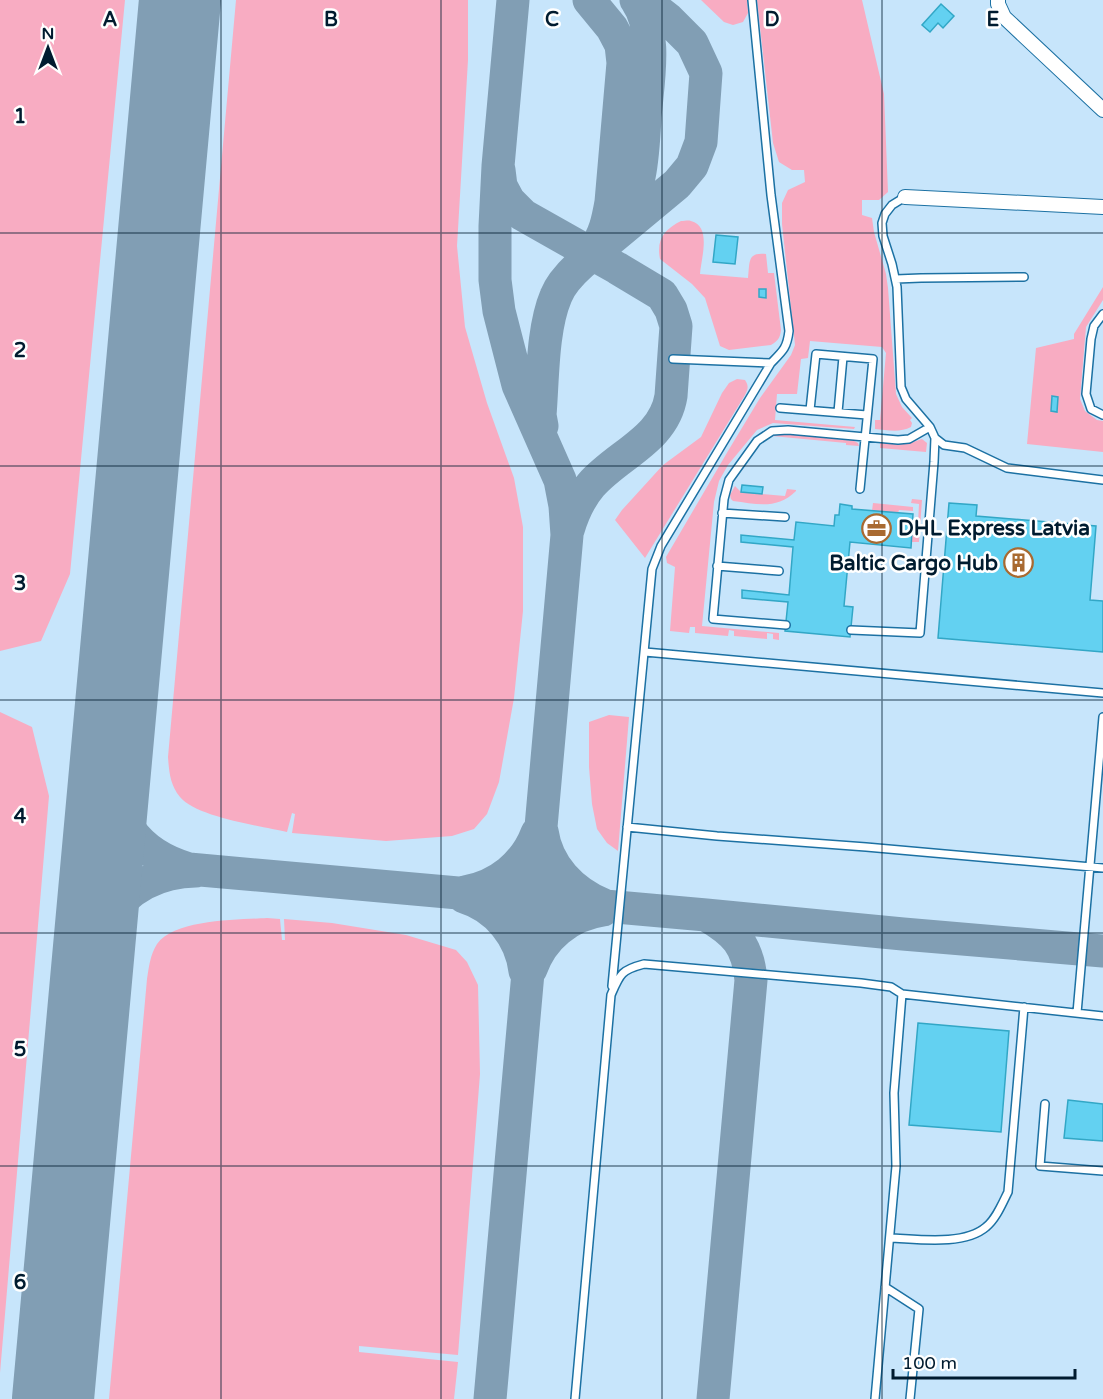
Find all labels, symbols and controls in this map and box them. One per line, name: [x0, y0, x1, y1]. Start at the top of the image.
text: A: [103, 8, 118, 32]
text: B: [324, 8, 338, 32]
text: C: [545, 8, 559, 32]
text: D: [764, 8, 780, 32]
text: E: [987, 8, 1000, 32]
north arrow: [18, 18, 78, 78]
text: N: [42, 24, 54, 44]
text: 1: [14, 105, 26, 129]
text: 2: [14, 339, 26, 363]
office icon: DHL Express Latvia: [861, 512, 893, 544]
place label: DHL Express Latvia: [898, 516, 1090, 541]
building icon: Baltic Cargo Hub: [1003, 547, 1035, 579]
place label: Baltic Cargo Hub: [829, 551, 998, 576]
text: 3: [14, 572, 26, 596]
text: 4: [14, 805, 27, 829]
text: 5: [14, 1038, 26, 1062]
text: 6: [14, 1271, 26, 1295]
scale bar: [893, 1342, 1074, 1380]
text: 100 m: [902, 1352, 957, 1374]

